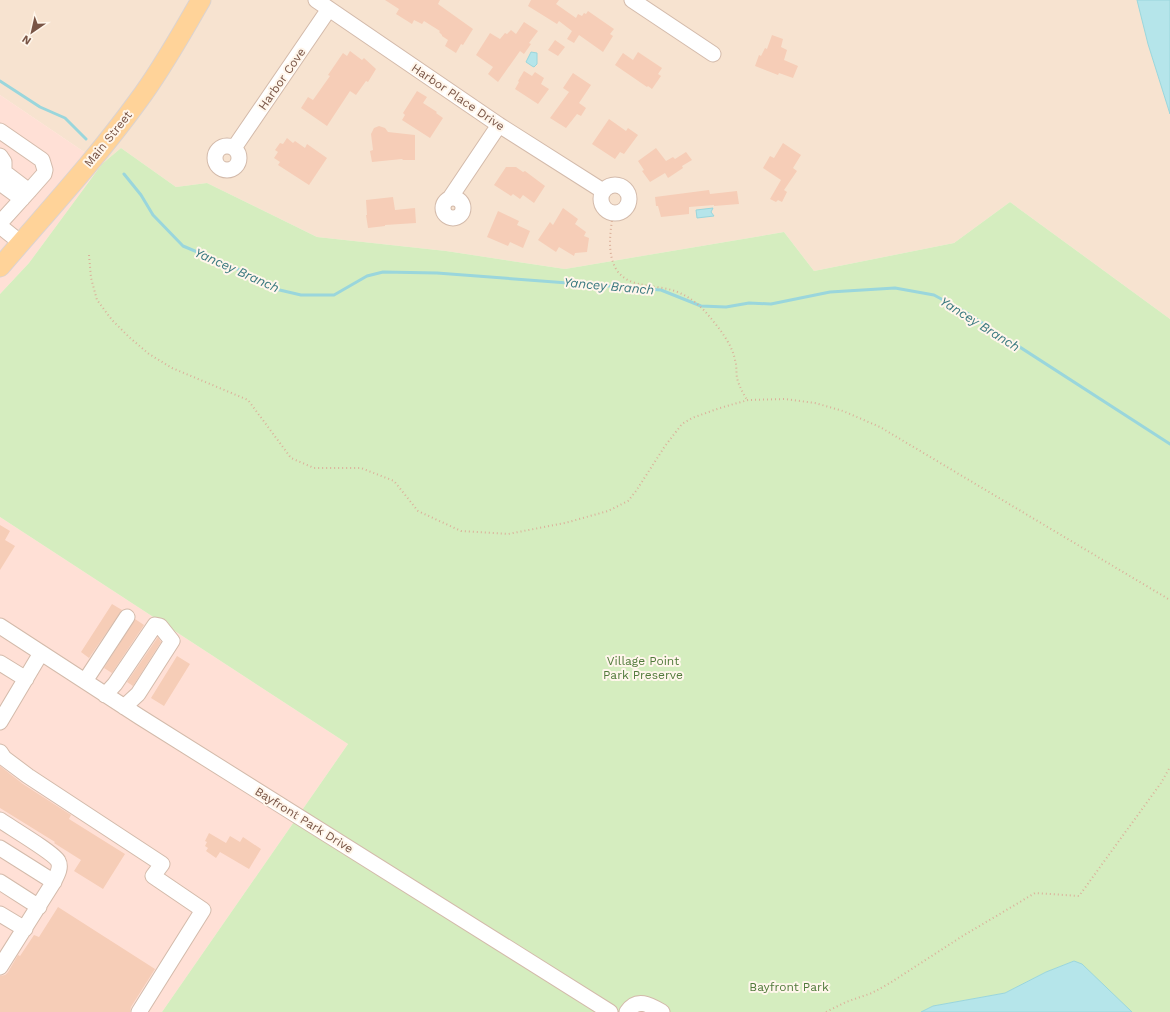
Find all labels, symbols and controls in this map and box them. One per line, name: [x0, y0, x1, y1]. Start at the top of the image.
north arrow: [12, 12, 52, 52]
text: N: [20, 32, 34, 48]
street label: Harbor Cove: [255, 45, 309, 113]
street label: Harbor Place Drive: [409, 61, 507, 133]
street label: Main Street: [81, 108, 135, 170]
water label: Yancey Branch: [192, 245, 282, 295]
water label: Yancey Branch: [563, 275, 655, 297]
water label: Yancey Branch: [938, 294, 1023, 355]
park label: Village Point Park Preserve: [603, 654, 683, 682]
street label: Bayfront Park Drive: [252, 784, 356, 856]
park label: Bayfront Park: [749, 980, 829, 994]

